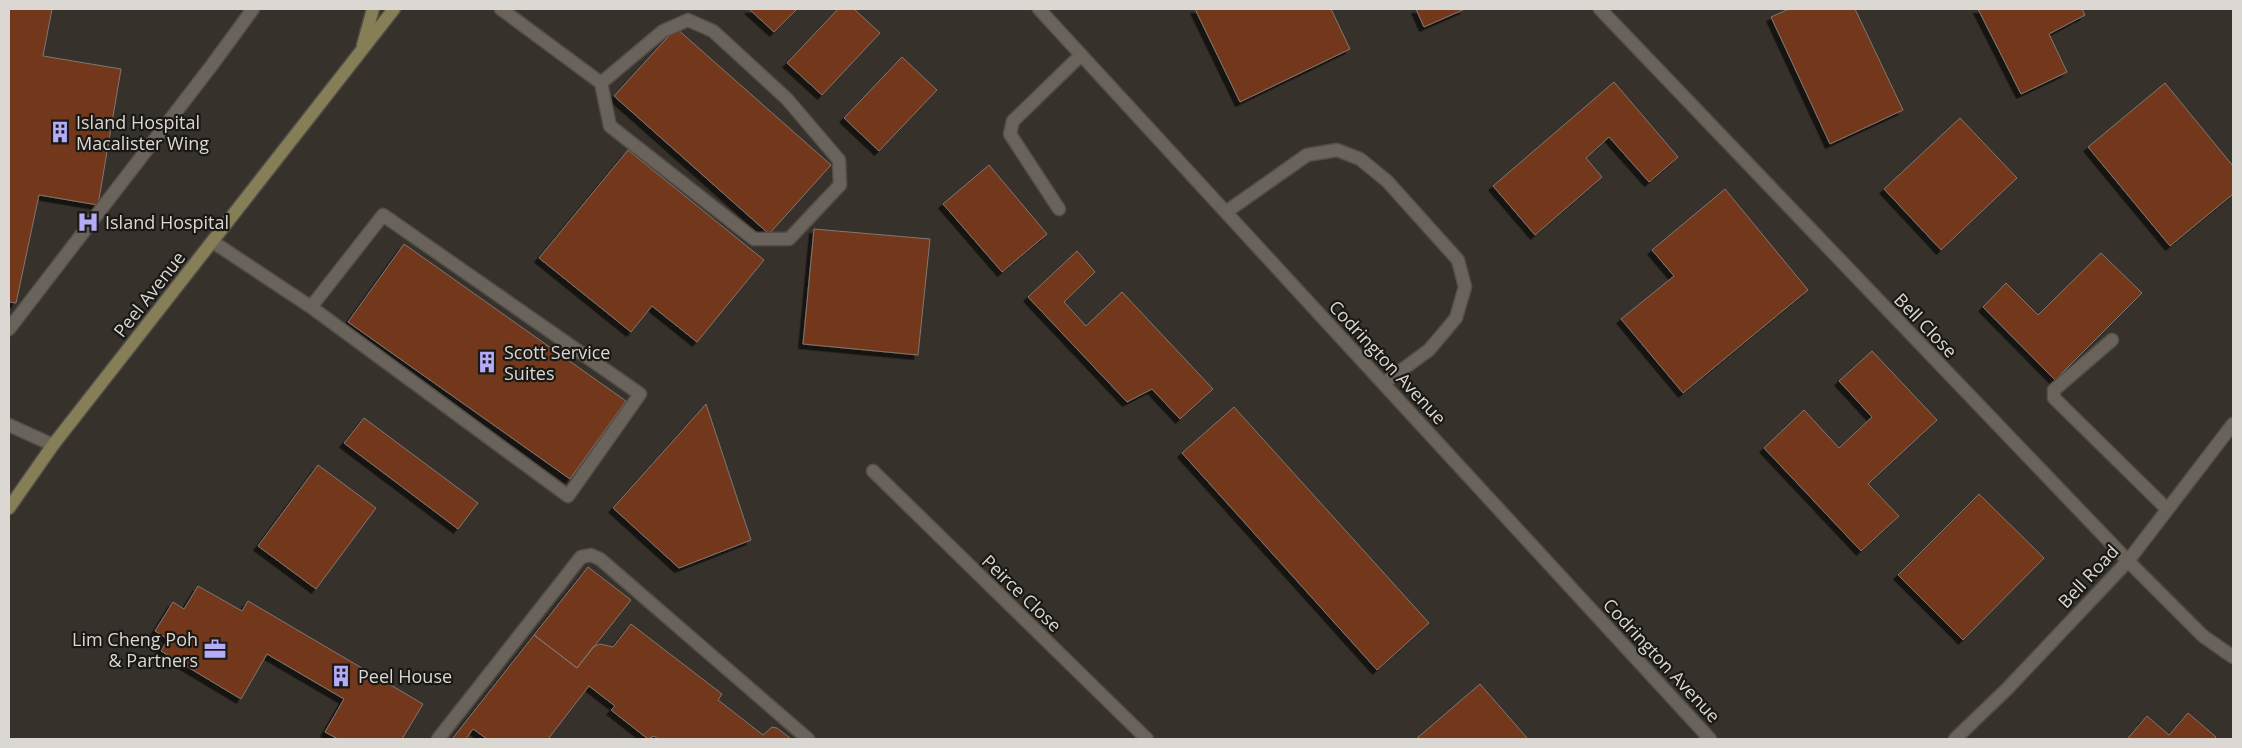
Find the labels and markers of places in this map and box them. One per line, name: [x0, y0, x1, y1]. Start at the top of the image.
place label: Island Hospital Macalister Wing: [76, 110, 209, 155]
building icon: Island Hospital Macalister Wing: [47, 119, 73, 145]
hospital icon: Island Hospital: [75, 209, 101, 235]
place label: Island Hospital: [105, 210, 229, 234]
place label: Scott Service Suites: [504, 340, 610, 385]
building icon: Scott Service Suites: [474, 349, 500, 375]
place label: Lim Cheng Poh & Partners: [72, 627, 198, 672]
office icon: Lim Cheng Poh & Partners: [202, 636, 228, 662]
building icon: Peel House: [328, 663, 354, 689]
place label: Peel House: [358, 664, 452, 688]

